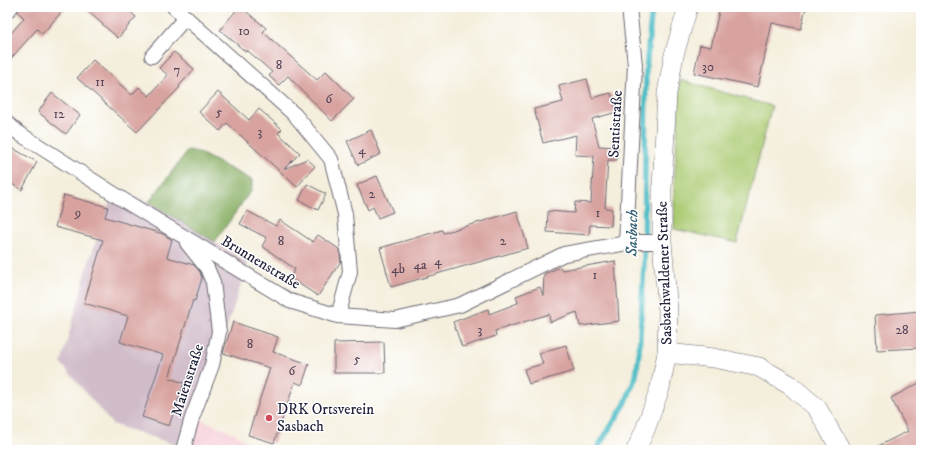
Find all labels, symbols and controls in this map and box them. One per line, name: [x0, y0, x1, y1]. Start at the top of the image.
house number: 10: [238, 23, 250, 39]
house number: 8: [276, 57, 282, 73]
house number: 30: [702, 59, 714, 75]
house number: 7: [174, 62, 181, 78]
house number: 11: [95, 74, 105, 90]
street label: Sentistraße: [604, 90, 627, 158]
house number: 6: [326, 91, 334, 107]
house number: 5: [216, 104, 223, 120]
house number: 12: [53, 106, 65, 122]
house number: 3: [258, 124, 263, 140]
house number: 4: [358, 142, 366, 158]
house number: 2: [369, 186, 376, 202]
street label: Sasbachwaldener Straße: [652, 201, 677, 345]
house number: 9: [74, 205, 81, 221]
house number: 1: [596, 205, 601, 221]
water label: Sasbach: [622, 209, 642, 258]
street label: Brunnenstraße: [218, 231, 304, 293]
house number: 8: [278, 233, 284, 249]
house number: 2: [500, 233, 507, 249]
house number: 4: [434, 253, 442, 269]
house number: 4a: [413, 257, 427, 273]
house number: 4b: [391, 261, 405, 277]
house number: 1: [593, 267, 598, 283]
house number: 3: [478, 322, 483, 338]
house number: 28: [896, 322, 908, 338]
house number: 8: [247, 336, 253, 352]
street label: Maienstraße: [167, 342, 208, 419]
house number: 5: [354, 351, 361, 367]
house number: 6: [289, 363, 297, 379]
place label: DRK Ortsverein Sasbach: [277, 400, 374, 436]
marker: DRK Ortsverein Sasbach: [264, 413, 274, 423]

